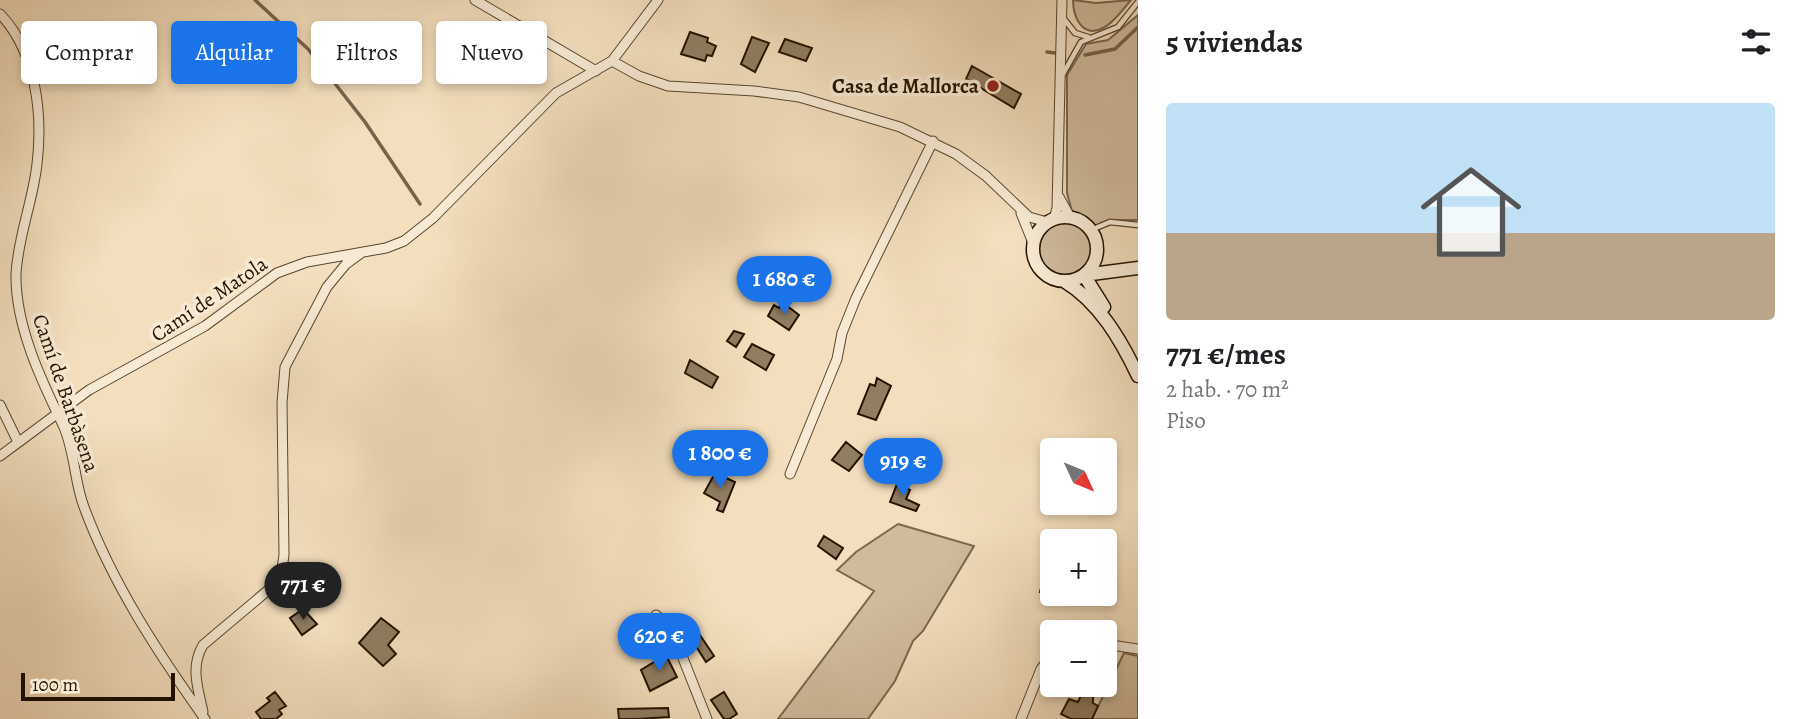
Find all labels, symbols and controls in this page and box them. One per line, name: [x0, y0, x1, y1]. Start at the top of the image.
chip: Comprar: [21, 21, 157, 84]
chip: Alquilar: [171, 21, 297, 84]
chip: Filtros: [311, 21, 422, 84]
chip: Nuevo: [436, 21, 547, 84]
text: 5 viviendas: [1166, 22, 1303, 62]
icon: filters: [1737, 23, 1775, 61]
place label: Casa de Mallorca: [832, 72, 980, 100]
marker: Casa de Mallorca: [985, 78, 1001, 94]
icon: home: [1408, 149, 1534, 275]
street label: Camí de Matola: [145, 250, 273, 348]
pin: 1 680 €: [719, 256, 849, 316]
text: 1 680 €: [753, 263, 815, 294]
street label: Camí de Barbàsena: [26, 310, 106, 476]
text: 771 €/mes: [1166, 334, 1286, 374]
text: 2 hab. · 70 m²: [1166, 374, 1289, 405]
text: Piso: [1166, 405, 1206, 436]
pin: 1 800 €: [655, 430, 785, 490]
text: 1 800 €: [688, 437, 752, 468]
pin: 919 €: [854, 438, 952, 498]
north arrow: [1040, 438, 1116, 514]
map controls: [1040, 438, 1117, 697]
text: 919 €: [880, 445, 926, 476]
button: +: [1040, 529, 1117, 606]
pin: 771 €: [254, 562, 352, 622]
text: 771 €: [280, 569, 326, 600]
pin: 620 €: [610, 614, 708, 673]
text: 620 €: [634, 620, 684, 651]
button: −: [1040, 620, 1117, 697]
scale bar: [21, 670, 175, 702]
text: 100 m: [32, 672, 78, 698]

